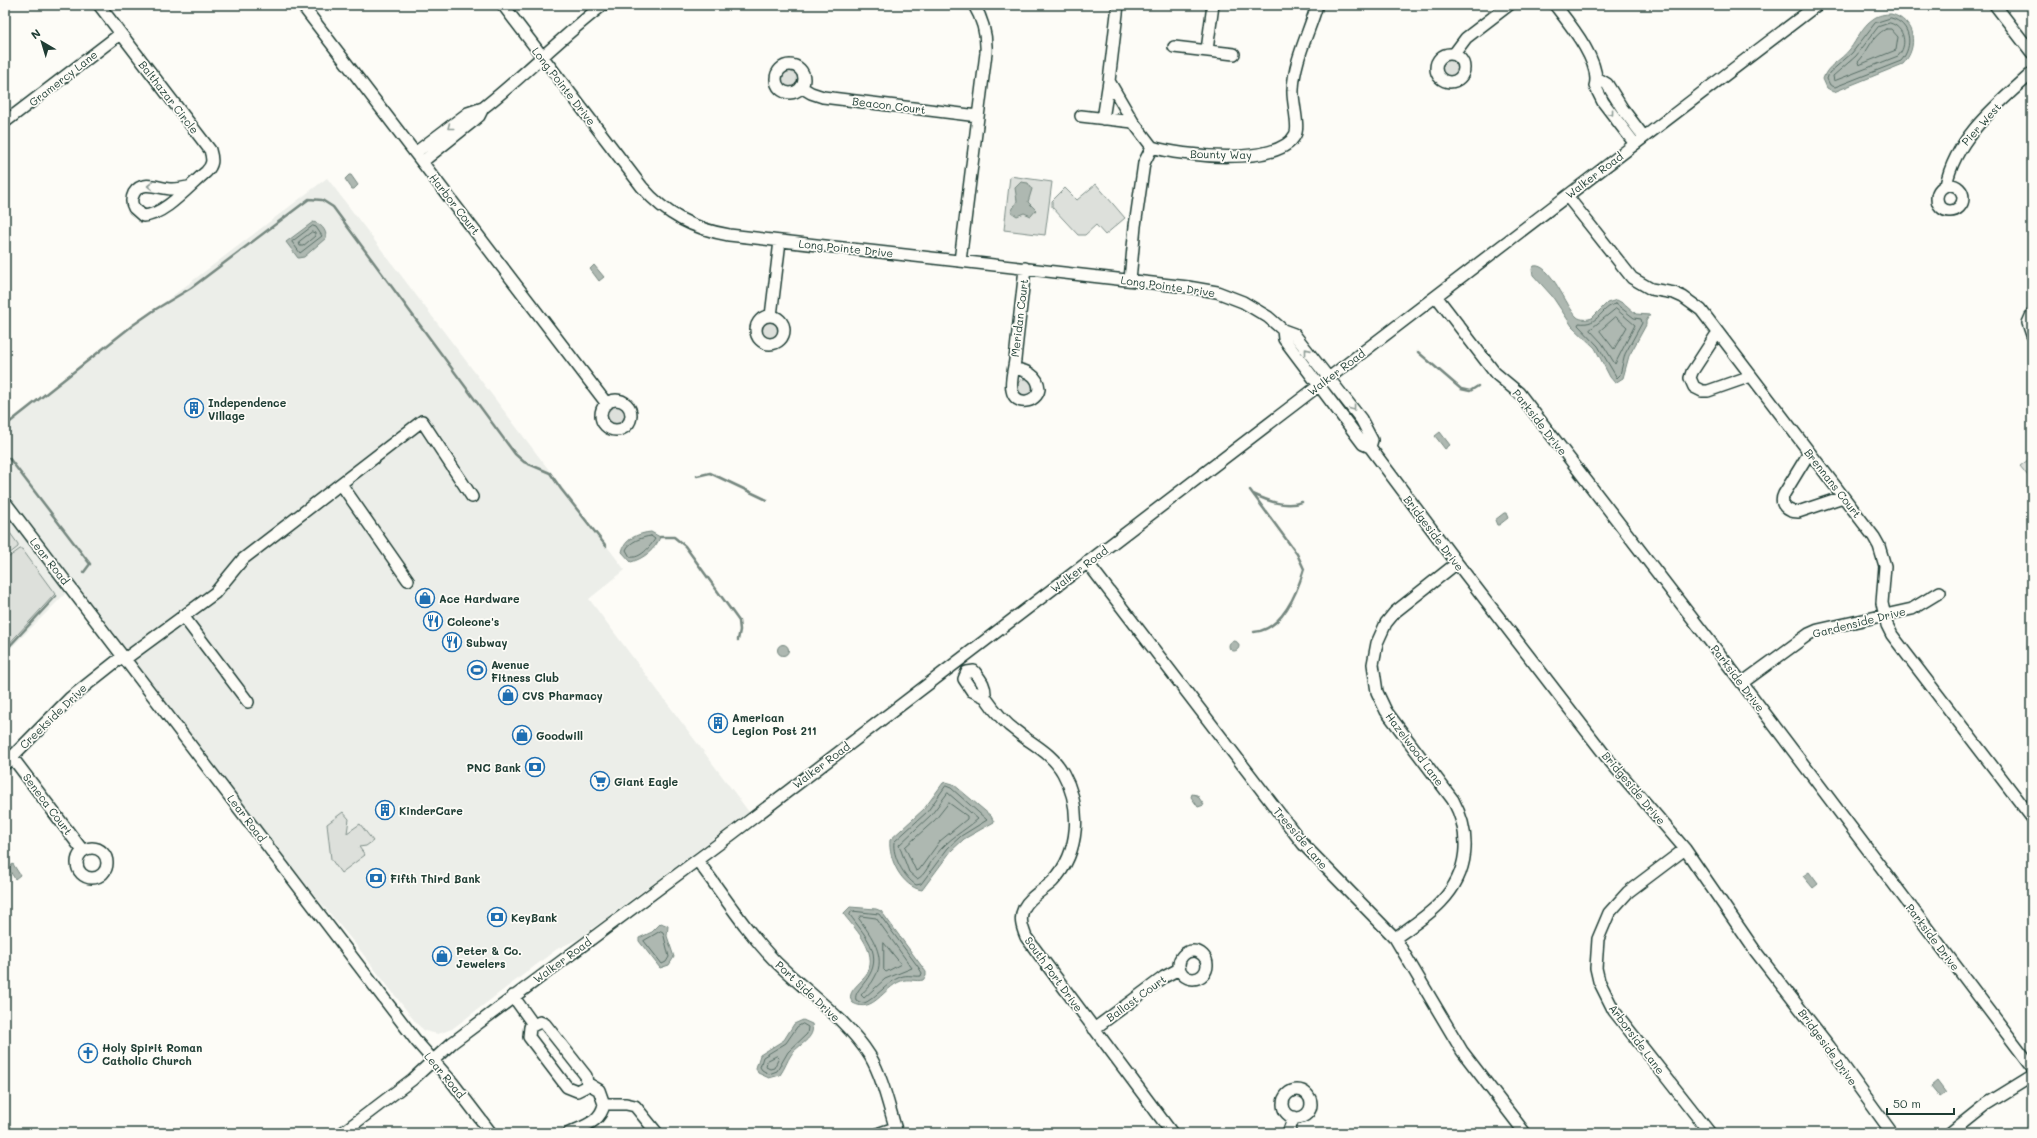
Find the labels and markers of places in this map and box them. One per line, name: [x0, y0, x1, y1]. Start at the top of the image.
place label: Independence Village: [208, 395, 287, 423]
building icon: Independence Village: [183, 397, 205, 419]
shop icon: Ace Hardware: [414, 587, 436, 609]
place label: Ace Hardware: [439, 591, 520, 606]
restaurant icon: Coleone's: [422, 610, 444, 632]
place label: Coleone's: [447, 614, 500, 629]
restaurant icon: Subway: [441, 631, 463, 653]
place label: Subway: [466, 635, 507, 650]
place label: Avenue Fitness Club: [491, 657, 559, 685]
sports icon: Avenue Fitness Club: [466, 659, 488, 681]
shop icon: CVS Pharmacy: [497, 684, 519, 706]
place label: CVS Pharmacy: [522, 688, 603, 703]
place label: American Legion Post 211: [732, 710, 817, 738]
building icon: American Legion Post 211: [707, 712, 729, 734]
shop icon: Goodwill: [511, 724, 533, 746]
place label: Goodwill: [536, 728, 583, 743]
bank icon: PNC Bank: [524, 756, 546, 778]
place label: PNC Bank: [467, 760, 521, 775]
supermarket icon: Giant Eagle: [589, 770, 611, 792]
place label: Giant Eagle: [614, 774, 678, 789]
building icon: KinderCare: [374, 799, 396, 821]
place label: KinderCare: [399, 803, 463, 818]
bank icon: Fifth Third Bank: [365, 867, 387, 889]
place label: Fifth Third Bank: [390, 871, 480, 886]
bank icon: KeyBank: [486, 906, 508, 928]
place label: KeyBank: [511, 910, 557, 925]
place label: Peter & Co. Jewelers: [456, 943, 522, 971]
shop icon: Peter & Co. Jewelers: [431, 945, 453, 967]
place label: Holy Spirit Roman Catholic Church: [102, 1040, 202, 1068]
church icon: Holy Spirit Roman Catholic Church: [77, 1042, 99, 1064]

